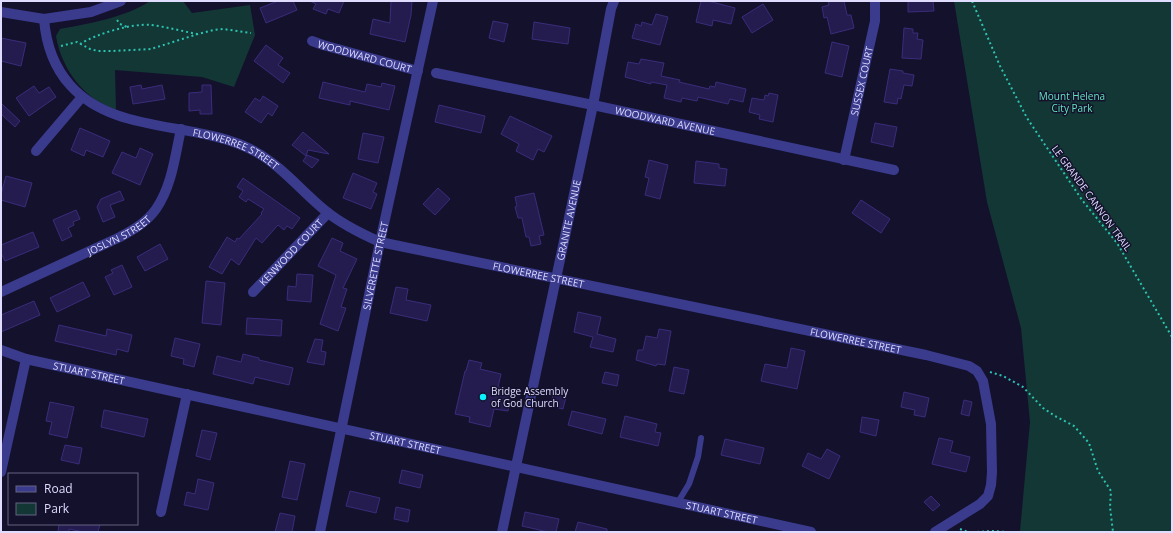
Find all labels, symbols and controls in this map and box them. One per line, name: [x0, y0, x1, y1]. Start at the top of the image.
street label: WOODWARD COURT: [316, 37, 414, 76]
street label: SUSSEX COURT: [847, 44, 876, 117]
park label: Mount Helena City Park: [1039, 89, 1105, 115]
street label: WOODWARD AVENUE: [614, 103, 716, 138]
street label: FLOWERREE STREET: [192, 125, 282, 173]
street label: LE GRANDE CANNON TRAIL: [1049, 142, 1135, 254]
street label: GRANITE AVENUE: [553, 178, 584, 262]
street label: JOSLYN STREET: [84, 212, 154, 259]
street label: KENWOOD COURT: [256, 215, 326, 288]
street label: SILVERETTE STREET: [359, 220, 391, 311]
street label: FLOWERREE STREET: [492, 259, 586, 291]
street label: FLOWERREE STREET: [809, 324, 903, 357]
street label: STUART STREET: [52, 358, 126, 388]
place label: Bridge Assembly of God Church: [491, 384, 569, 410]
marker: Bridge Assembly of God Church: [478, 392, 488, 402]
street label: STUART STREET: [368, 428, 443, 457]
legend: [8, 473, 138, 525]
text: Road: [44, 480, 73, 497]
street label: STUART STREET: [685, 498, 759, 527]
text: Park: [44, 500, 70, 517]

